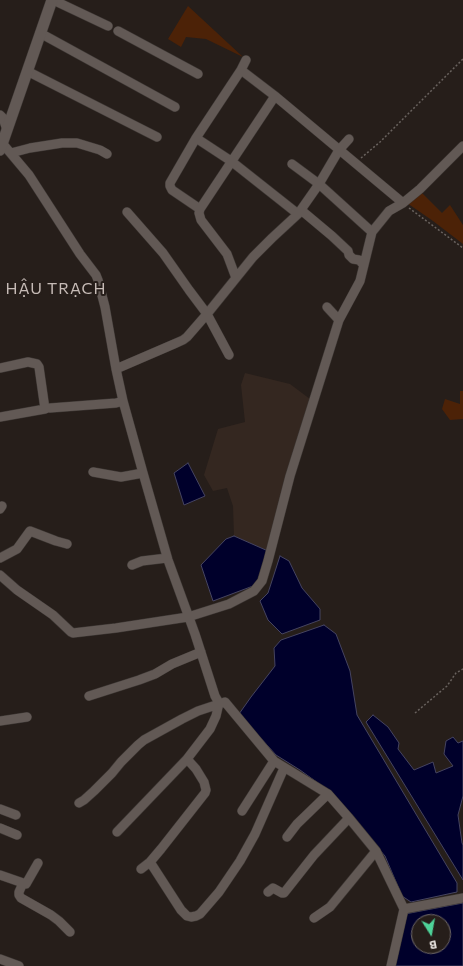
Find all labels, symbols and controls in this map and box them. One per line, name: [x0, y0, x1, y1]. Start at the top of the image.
district label: HẬU TRẠCH: [6, 279, 106, 299]
north arrow: [411, 914, 451, 954]
text: B: [428, 938, 438, 952]

